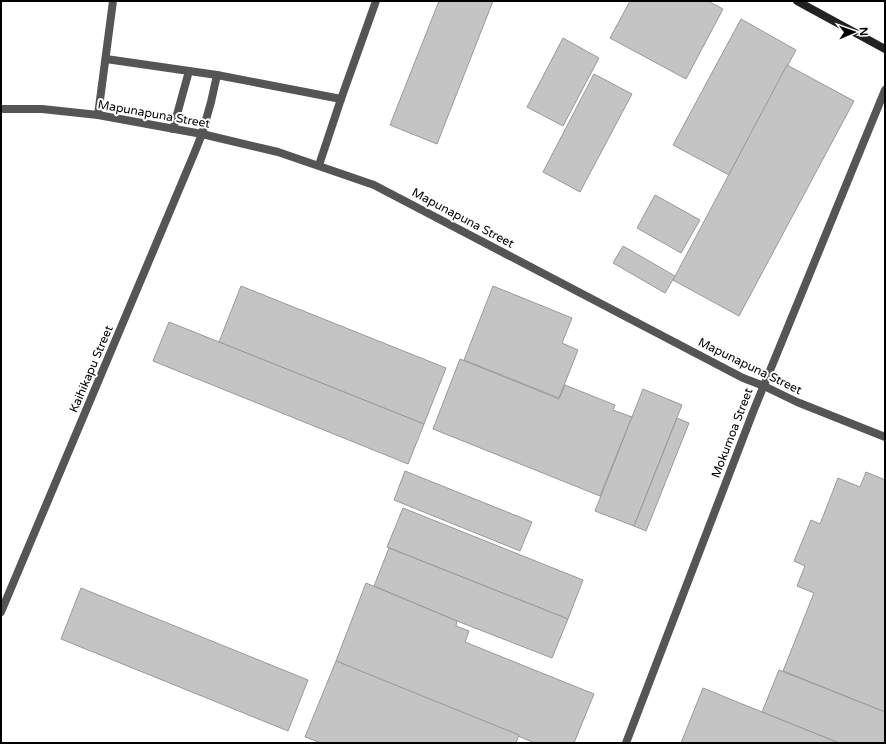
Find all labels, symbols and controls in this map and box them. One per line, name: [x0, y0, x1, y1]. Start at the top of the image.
north arrow: [834, 12, 874, 52]
text: N: [857, 27, 870, 36]
street label: Mapunapuna Street: [97, 97, 212, 131]
street label: Mapunapuna Street: [410, 185, 517, 251]
street label: Kaihikapu Street: [66, 323, 116, 415]
street label: Mapunapuna Street: [696, 335, 804, 397]
street label: Mokumoa Street: [708, 386, 756, 480]

